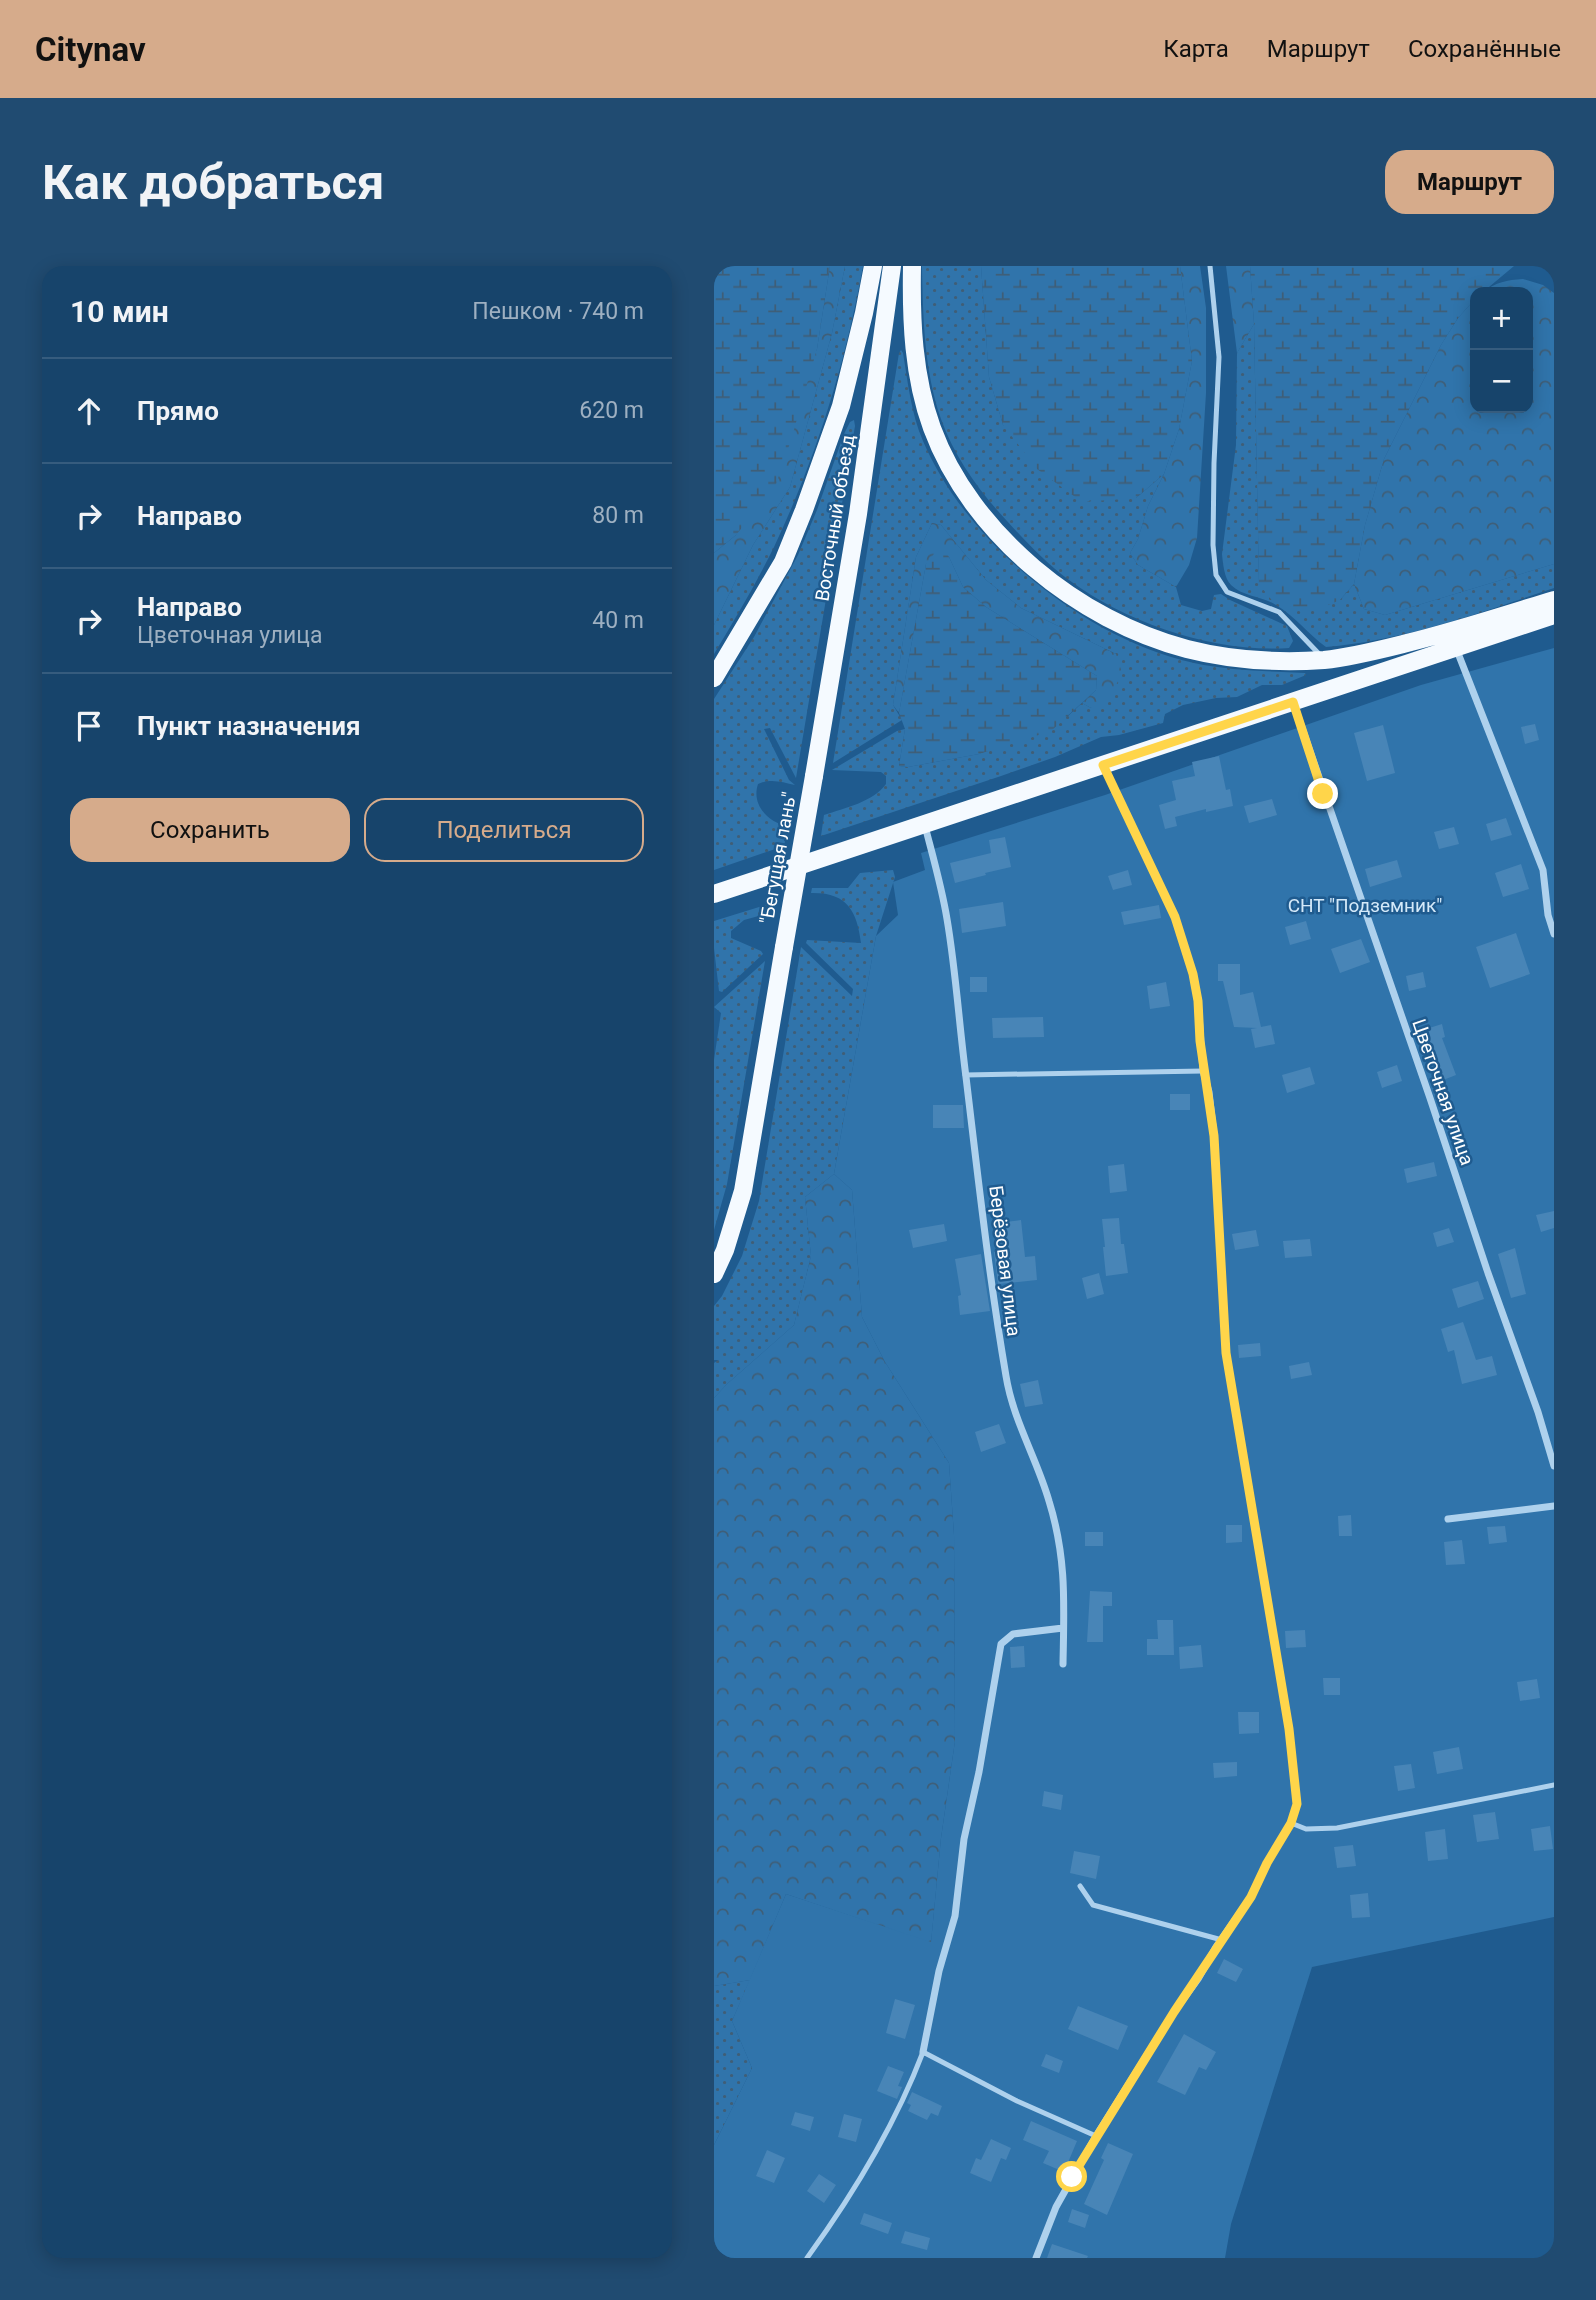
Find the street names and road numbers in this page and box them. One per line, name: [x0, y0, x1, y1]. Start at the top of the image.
street label: Восточный объезд: [810, 433, 860, 603]
street label: "Бегущая лань": [755, 790, 801, 926]
street label: Цветочная улица: [1407, 1016, 1479, 1168]
street label: Берёзовая улица: [984, 1184, 1026, 1338]

